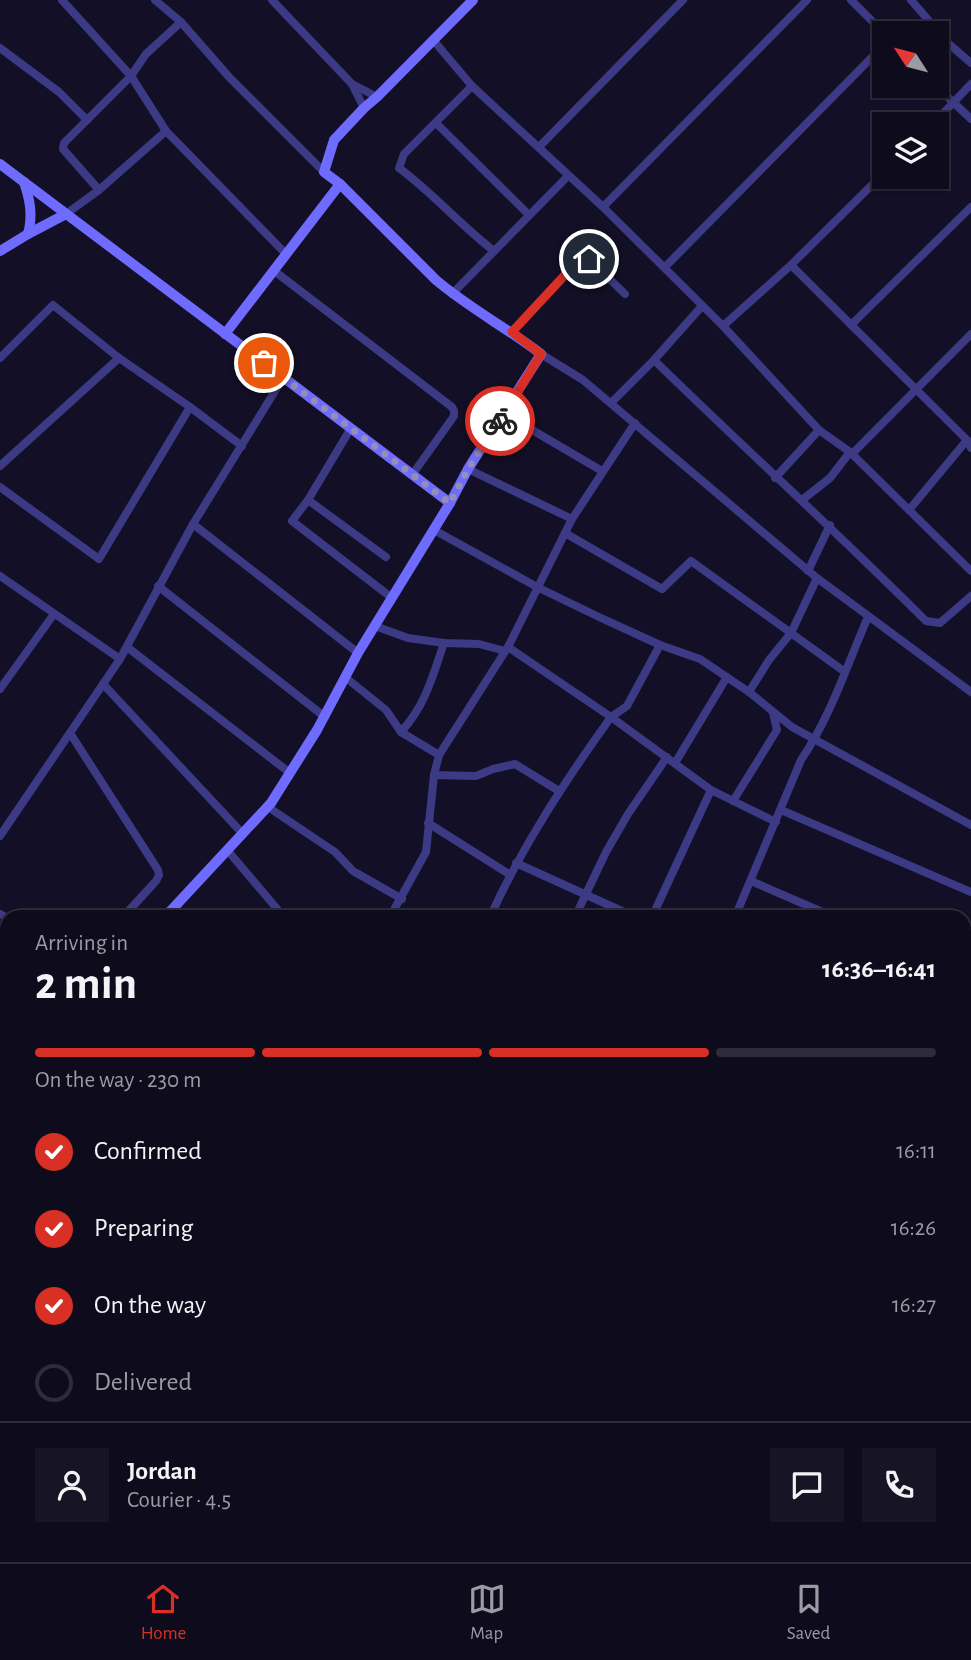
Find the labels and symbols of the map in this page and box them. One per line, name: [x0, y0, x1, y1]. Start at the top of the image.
north arrow: [872, 21, 948, 98]
pin: [559, 229, 619, 289]
pin: [234, 333, 294, 393]
courier: [465, 386, 535, 456]

